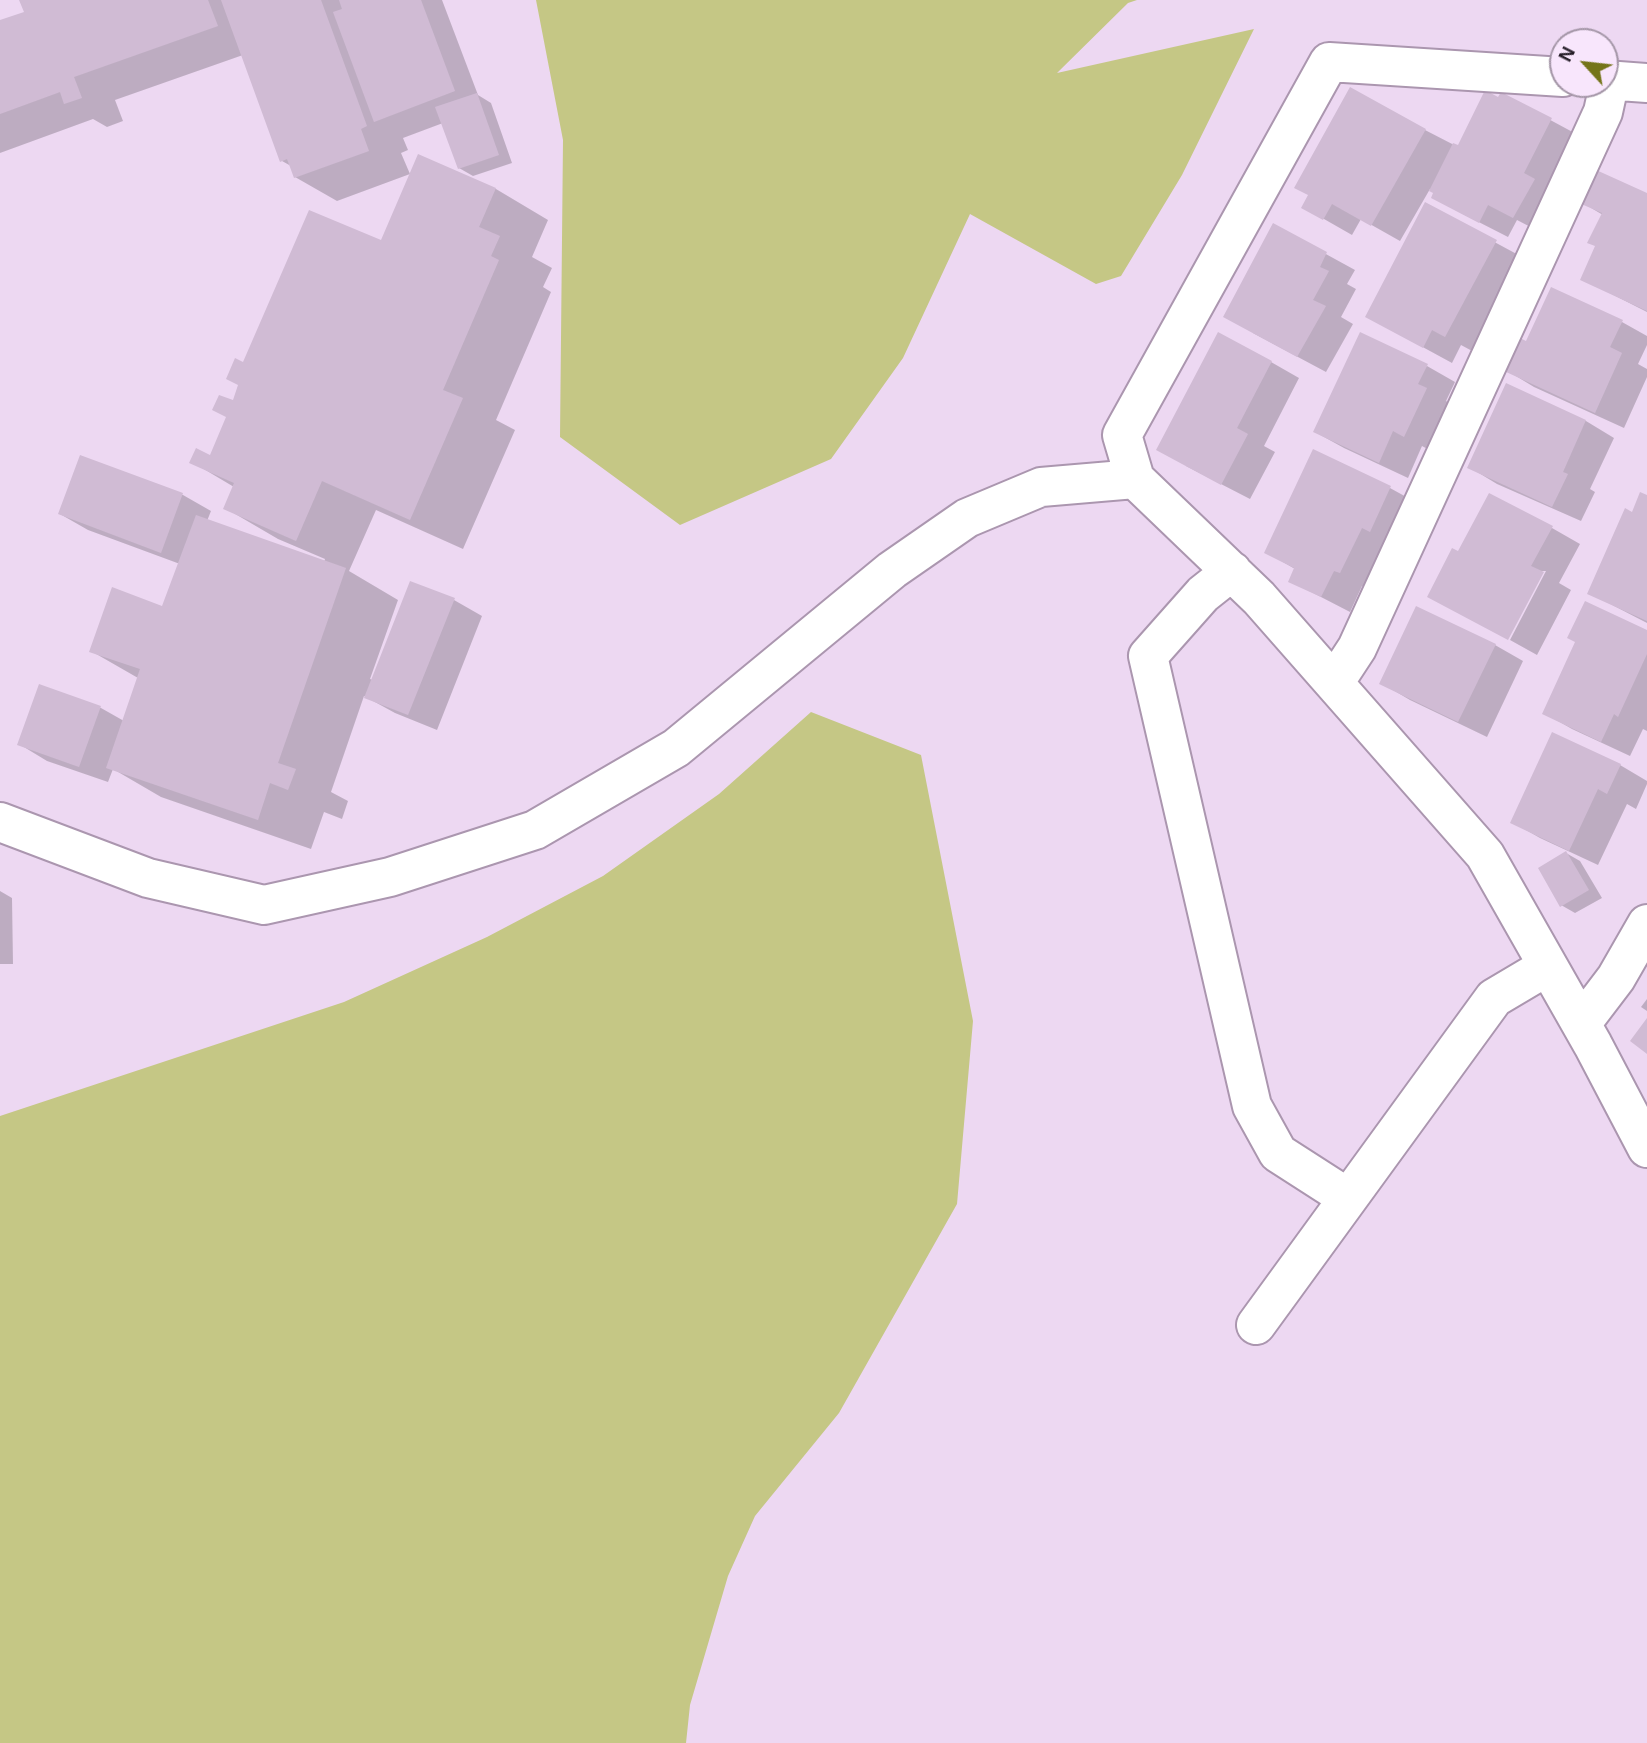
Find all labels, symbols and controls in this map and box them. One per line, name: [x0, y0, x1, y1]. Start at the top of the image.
north arrow: [1549, 28, 1619, 98]
text: N: [1554, 43, 1579, 65]

